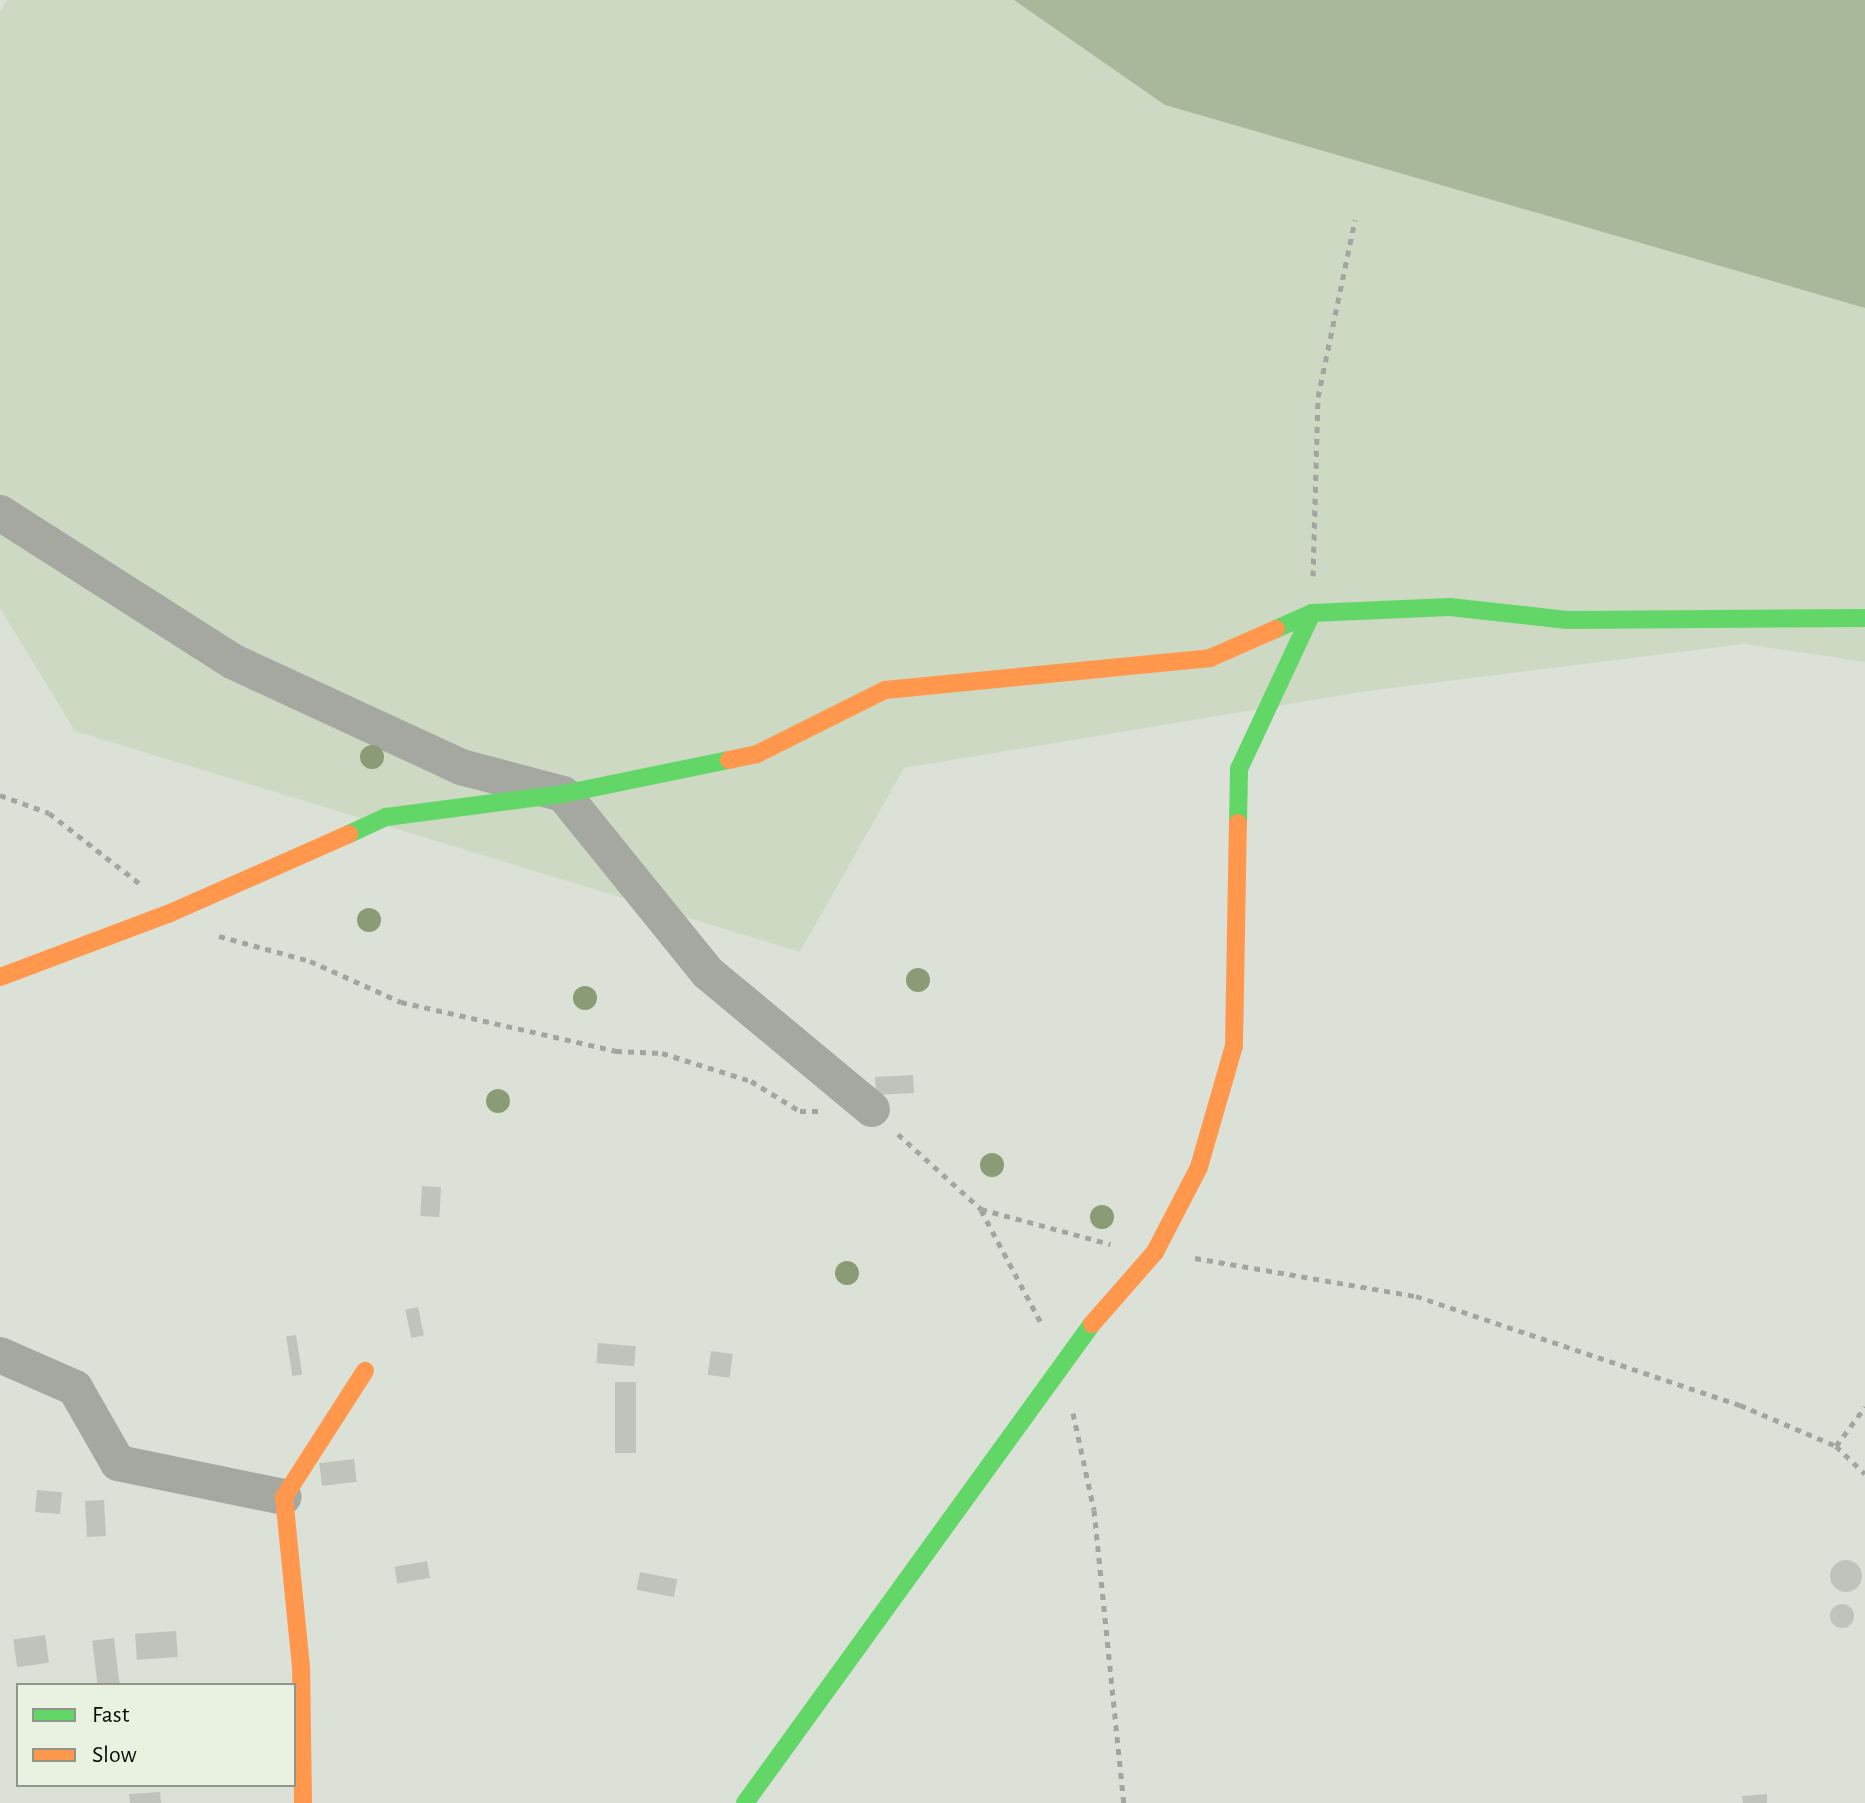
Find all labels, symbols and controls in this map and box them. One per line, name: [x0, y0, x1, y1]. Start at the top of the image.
legend: [16, 1683, 296, 1787]
text: Fast: [92, 1703, 129, 1727]
text: Slow: [92, 1743, 137, 1767]

